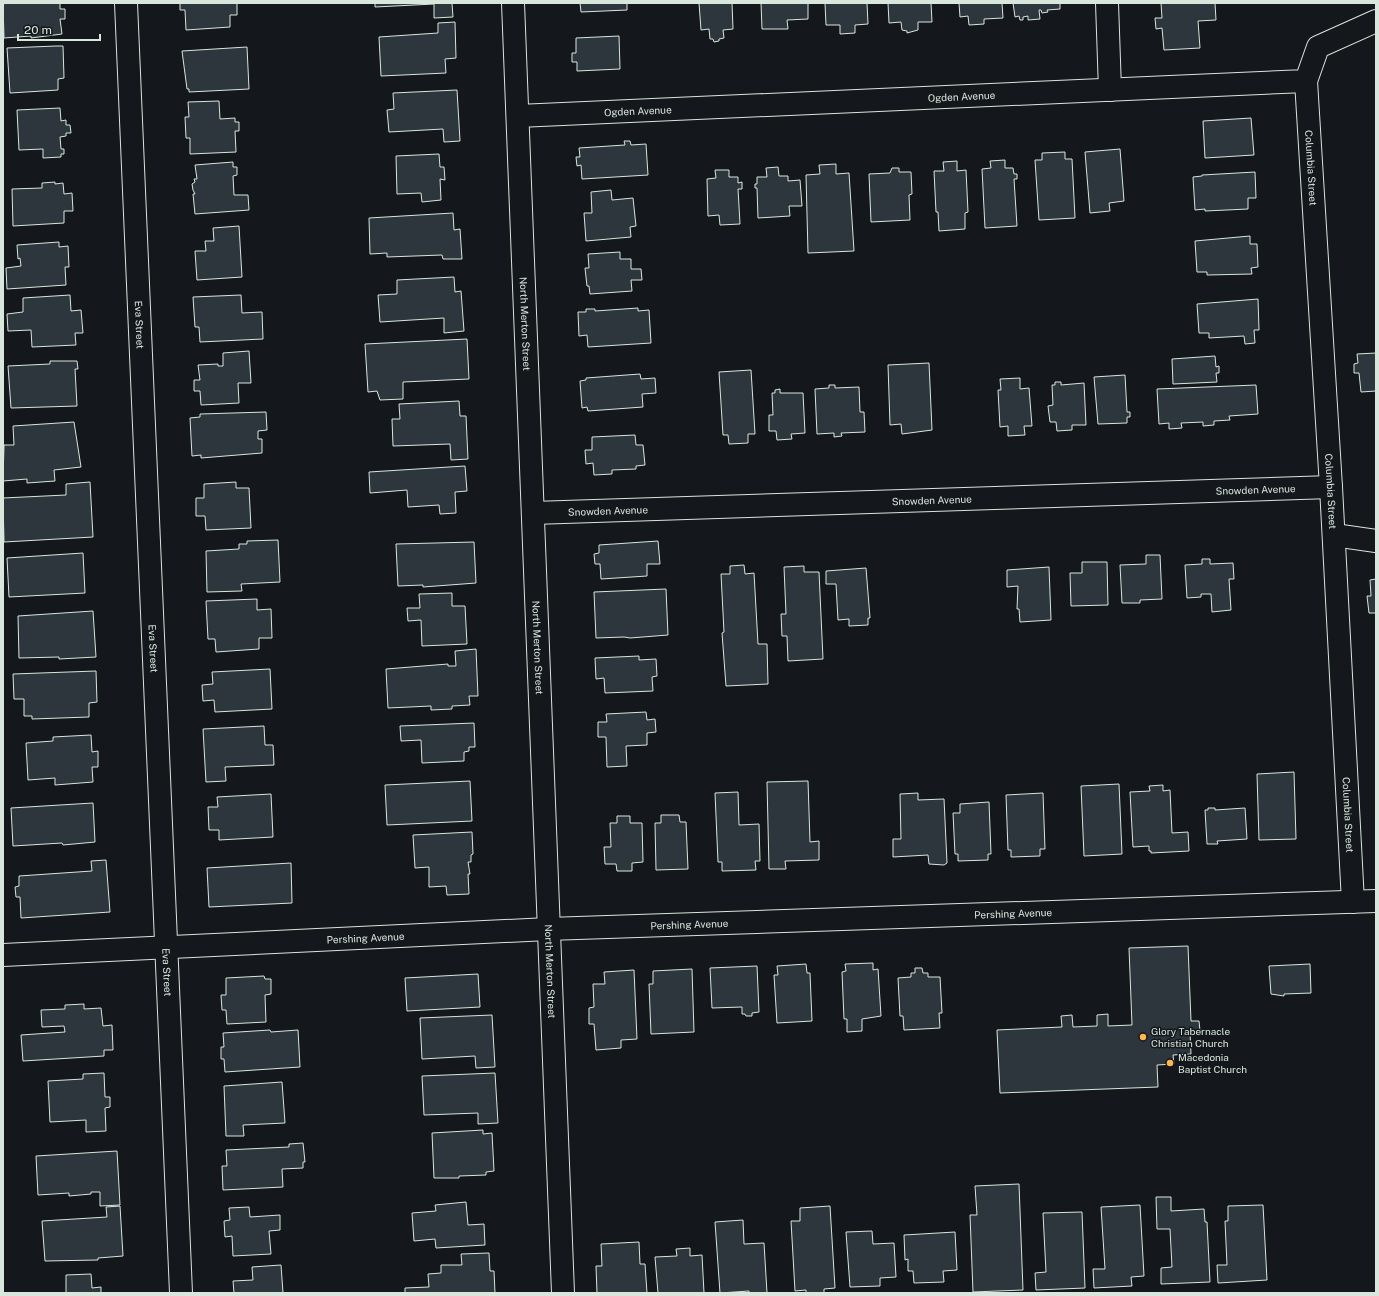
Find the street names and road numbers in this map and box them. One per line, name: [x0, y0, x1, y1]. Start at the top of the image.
street label: Ogden Avenue: [928, 89, 996, 104]
street label: Ogden Avenue: [604, 103, 672, 118]
street label: Columbia Street: [1303, 130, 1320, 206]
street label: North Merton Street: [518, 276, 533, 371]
street label: Eva Street: [133, 300, 147, 349]
street label: Columbia Street: [1323, 453, 1339, 529]
street label: Snowden Avenue: [1215, 482, 1296, 497]
street label: Snowden Avenue: [892, 493, 972, 507]
street label: Snowden Avenue: [568, 503, 648, 518]
street label: North Merton Street: [530, 600, 546, 695]
street label: Eva Street: [146, 624, 161, 673]
street label: Columbia Street: [1340, 777, 1356, 853]
street label: Pershing Avenue: [974, 906, 1053, 921]
street label: Pershing Avenue: [650, 917, 729, 932]
street label: North Merton Street: [543, 924, 558, 1019]
street label: Pershing Avenue: [326, 930, 405, 946]
street label: Eva Street: [160, 948, 174, 997]

